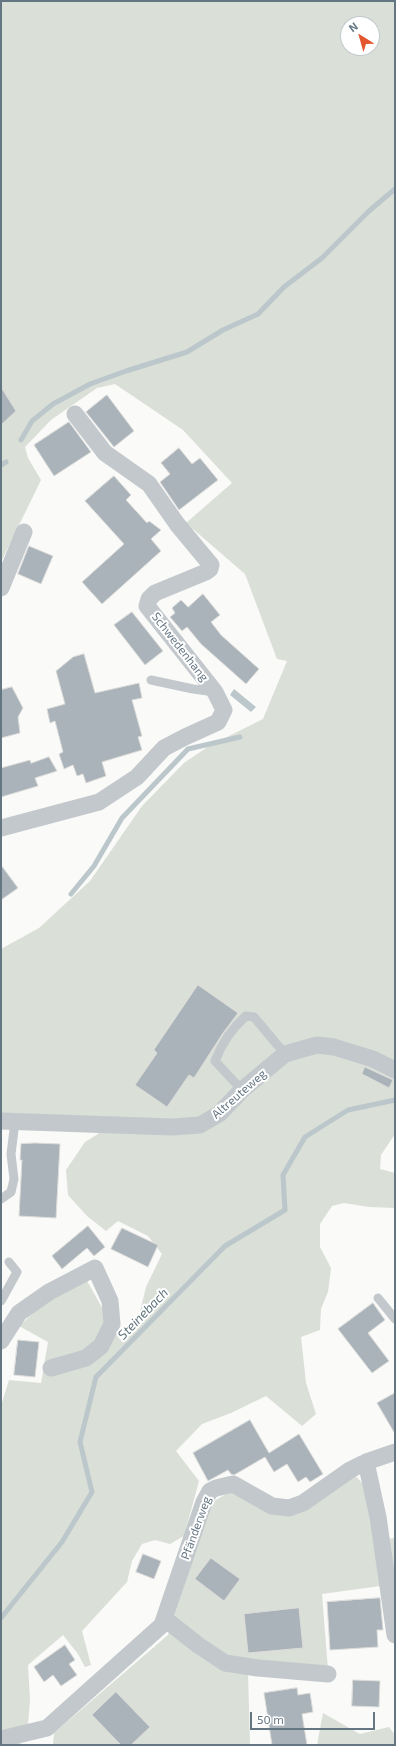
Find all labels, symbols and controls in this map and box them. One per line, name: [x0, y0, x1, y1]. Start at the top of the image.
north arrow: [340, 16, 380, 56]
text: N: [346, 19, 360, 34]
street label: Schwedenhang: [149, 610, 211, 684]
street label: Altreuteweg: [209, 1066, 269, 1122]
water label: Steinebach: [115, 1285, 171, 1343]
street label: Pfänderweg: [178, 1494, 214, 1562]
scale bar: [252, 1704, 377, 1730]
text: 50 m: [257, 1712, 284, 1726]

